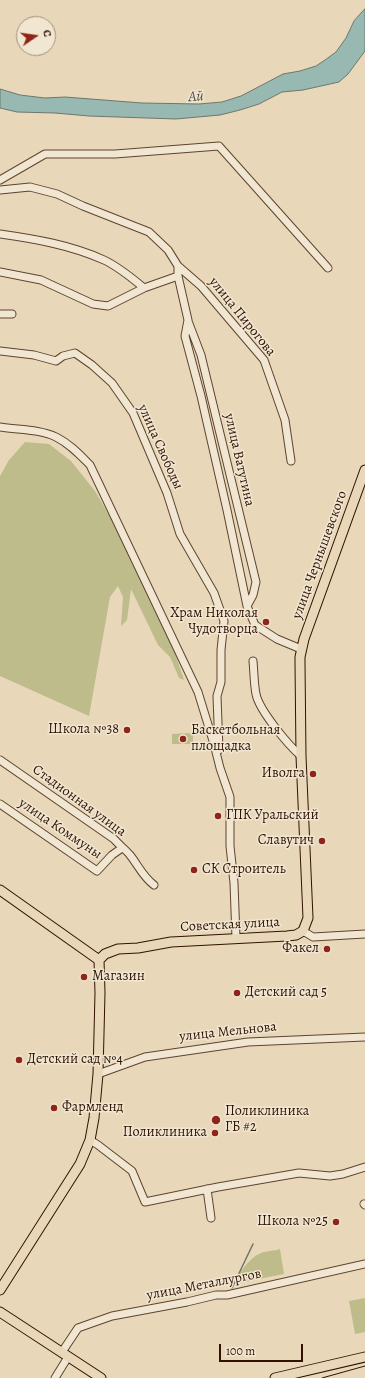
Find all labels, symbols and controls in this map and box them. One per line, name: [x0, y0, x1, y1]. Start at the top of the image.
north arrow: [16, 16, 56, 56]
text: С: [39, 28, 55, 38]
water label: Ай: [188, 87, 204, 107]
street label: улица Пирогова: [205, 274, 279, 360]
street label: улица Свободы: [134, 402, 186, 492]
street label: улица Ватутина: [220, 412, 258, 508]
street label: улица Чернышевского: [289, 489, 351, 621]
place label: Храм Николая Чудотворца: [170, 606, 258, 638]
marker: Храм Николая Чудотворца: [261, 617, 271, 627]
place label: Школа №38: [48, 722, 119, 738]
place label: Баскетбольная площадка: [191, 723, 280, 756]
marker: Школа №38: [122, 725, 132, 735]
marker: Баскетбольная площадка: [178, 734, 188, 744]
street label: Стадионная улица: [29, 761, 129, 841]
place label: Иволга: [262, 766, 305, 782]
marker: Иволга: [308, 769, 318, 779]
street label: улица Коммуны: [15, 795, 105, 863]
place label: ГПК Уральский: [226, 808, 319, 824]
marker: ГПК Уральский: [213, 811, 223, 821]
place label: Славутич: [258, 833, 314, 849]
marker: Славутич: [317, 836, 327, 846]
place label: СК Строитель: [202, 862, 286, 878]
marker: СК Строитель: [189, 865, 199, 875]
street label: Советская улица: [180, 914, 280, 936]
place label: Факел: [282, 941, 319, 957]
marker: Факел: [322, 944, 332, 954]
place label: Магазин: [92, 969, 145, 985]
marker: Магазин: [79, 972, 89, 982]
place label: Детский сад 5: [245, 985, 327, 1001]
marker: Детский сад 5: [232, 988, 242, 998]
street label: улица Мельнова: [178, 1019, 278, 1045]
place label: Детский сад №4: [27, 1052, 123, 1068]
marker: Детский сад №4: [14, 1055, 24, 1065]
place label: Фармленд: [62, 1100, 123, 1116]
marker: Фармленд: [49, 1103, 59, 1113]
place label: Поликлиника ГБ #2: [225, 1104, 309, 1136]
marker: Поликлиника ГБ #2: [210, 1114, 222, 1126]
place label: Поликлиника: [123, 1125, 207, 1141]
marker: Поликлиника: [210, 1128, 220, 1138]
place label: Школа №25: [257, 1214, 328, 1230]
marker: Школа №25: [331, 1217, 341, 1227]
street label: улица Металлургов: [145, 1266, 263, 1304]
scale bar: [221, 1336, 305, 1362]
text: 100 m: [226, 1343, 255, 1359]

